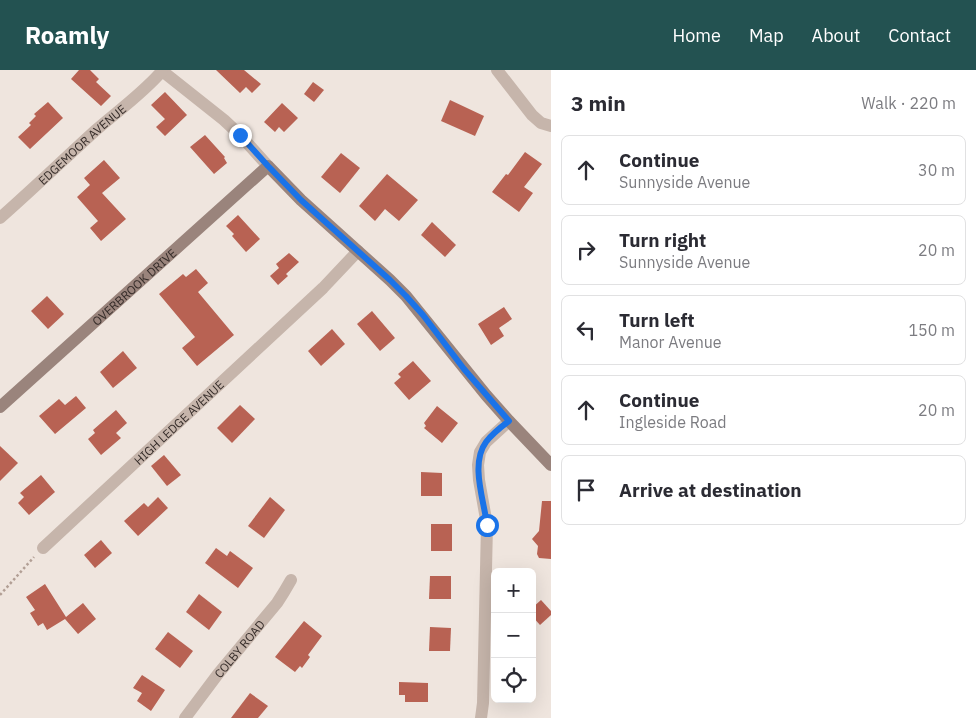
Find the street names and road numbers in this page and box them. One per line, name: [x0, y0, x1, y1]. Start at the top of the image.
street label: EDGEMOOR AVENUE: [35, 101, 129, 188]
street label: OVERBROOK DRIVE: [89, 245, 179, 328]
street label: HIGH LEDGE AVENUE: [130, 377, 227, 468]
street label: COLBY ROAD: [211, 617, 268, 681]

